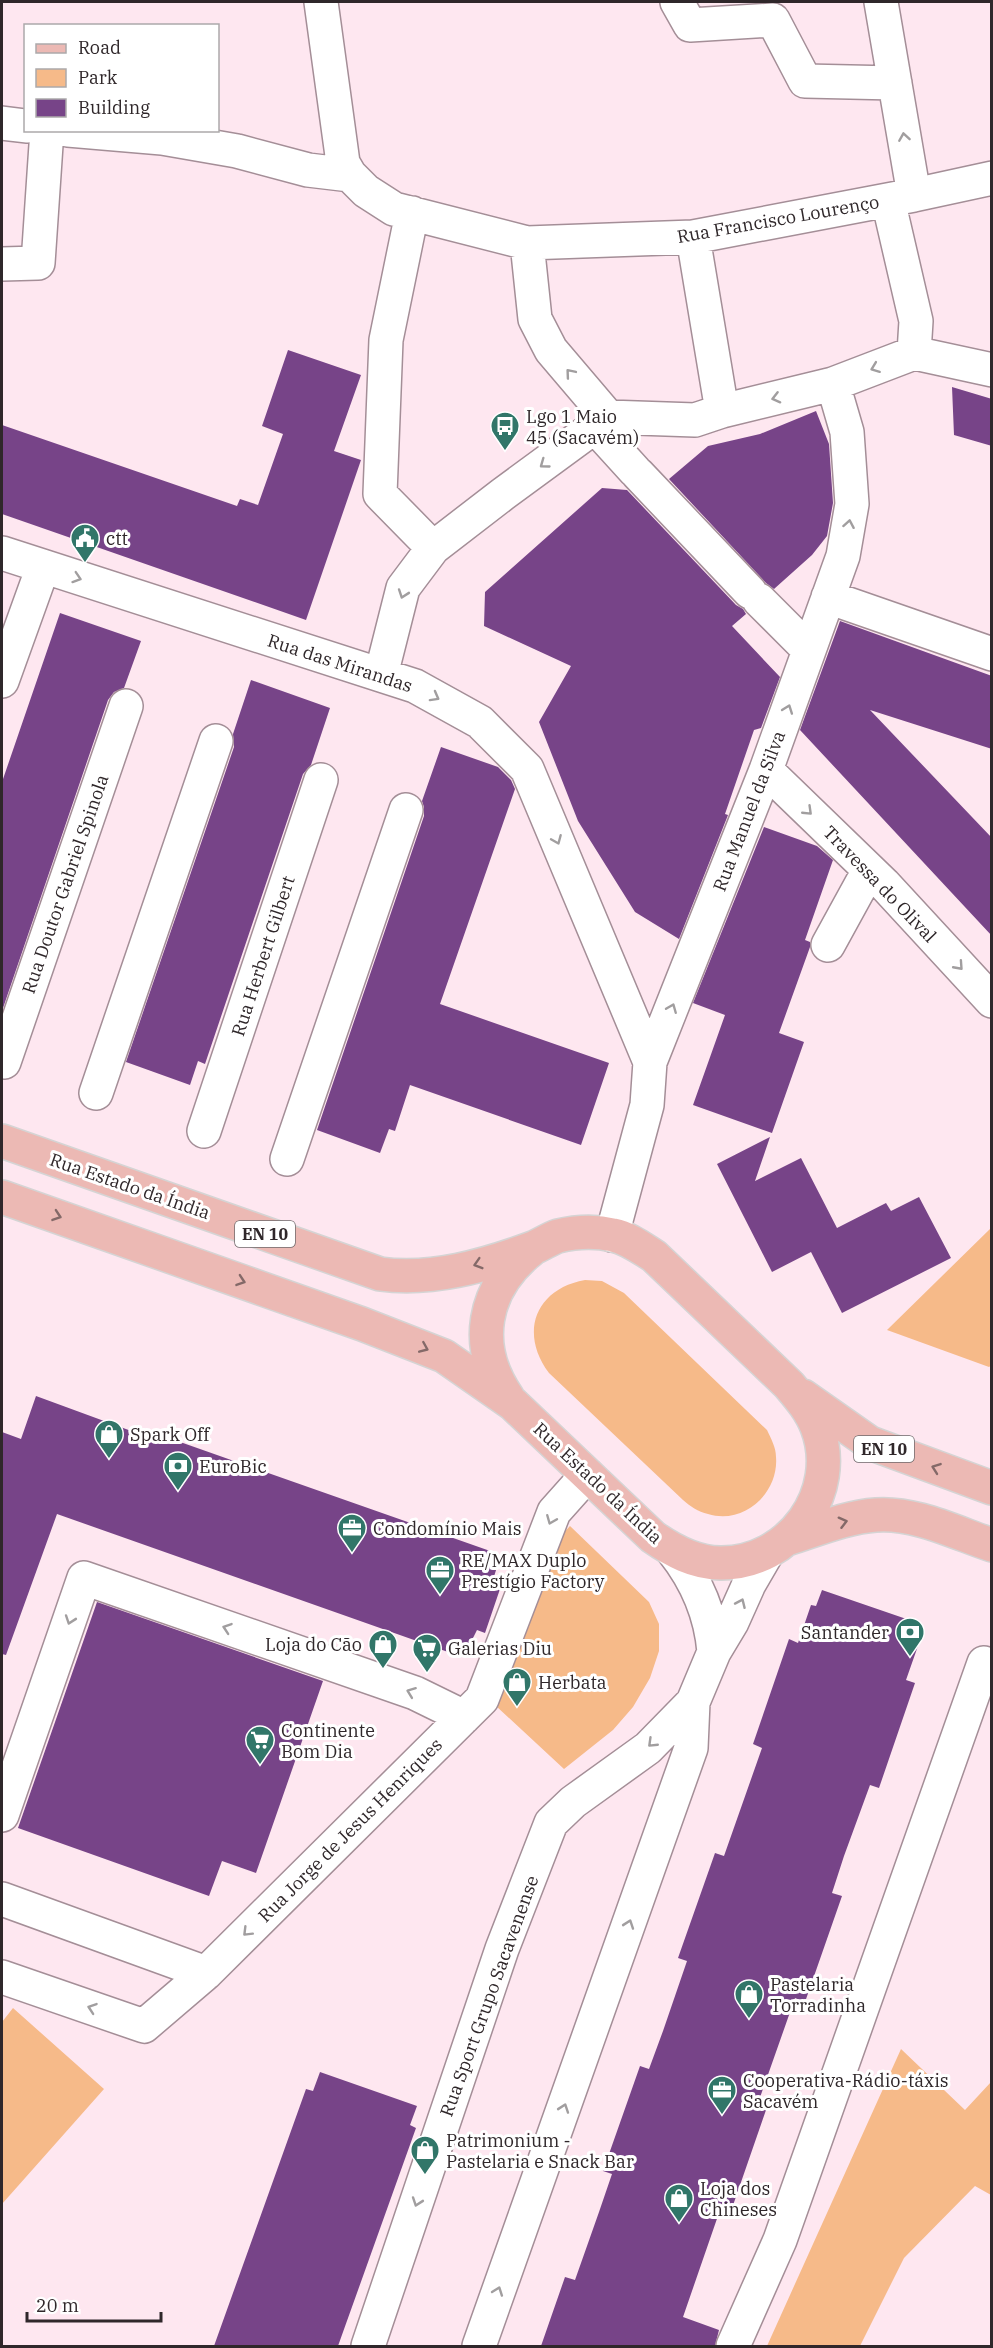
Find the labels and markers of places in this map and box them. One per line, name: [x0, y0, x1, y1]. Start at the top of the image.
place label: Lgo 1 Maio 45 (Sacavém): [526, 405, 639, 449]
bus stop icon: Lgo 1 Maio 45 (Sacavém): [489, 410, 521, 452]
public building icon: ctt: [69, 522, 101, 564]
place label: ctt: [106, 527, 128, 550]
shop icon: Spark Off: [93, 1418, 125, 1460]
place label: Spark Off: [130, 1423, 211, 1446]
bank icon: EuroBic: [162, 1450, 194, 1492]
place label: EuroBic: [199, 1455, 267, 1478]
office icon: Condomínio Mais: [336, 1512, 368, 1554]
place label: Condomínio Mais: [373, 1517, 522, 1540]
place label: RE/MAX Duplo Prestígio Factory: [461, 1549, 605, 1593]
office icon: RE/MAX Duplo Prestígio Factory: [424, 1554, 456, 1596]
bank icon: Santander: [894, 1616, 926, 1658]
place label: Santander: [801, 1621, 889, 1644]
shop icon: Loja do Cão: [367, 1628, 399, 1670]
supermarket icon: Galerias Diu: [411, 1632, 443, 1674]
place label: Loja do Cão: [265, 1633, 362, 1656]
place label: Galerias Diu: [448, 1637, 552, 1660]
shop icon: Herbata: [501, 1666, 533, 1708]
place label: Herbata: [538, 1671, 607, 1694]
place label: Continente Bom Dia: [281, 1719, 375, 1763]
supermarket icon: Continente Bom Dia: [244, 1724, 276, 1766]
place label: Pastelaria Torradinha: [770, 1973, 866, 2017]
shop icon: Pastelaria Torradinha: [733, 1978, 765, 2020]
place label: Cooperativa-Rádio-táxis Sacavém: [743, 2069, 949, 2113]
office icon: Cooperativa-Rádio-táxis Sacavém: [706, 2074, 738, 2116]
place label: Patrimonium - Pastelaria e Snack Bar: [446, 2129, 634, 2173]
shop icon: Patrimonium - Pastelaria e Snack Bar: [409, 2134, 441, 2176]
place label: Loja dos Chineses: [700, 2177, 777, 2221]
shop icon: Loja dos Chineses: [663, 2182, 695, 2224]

